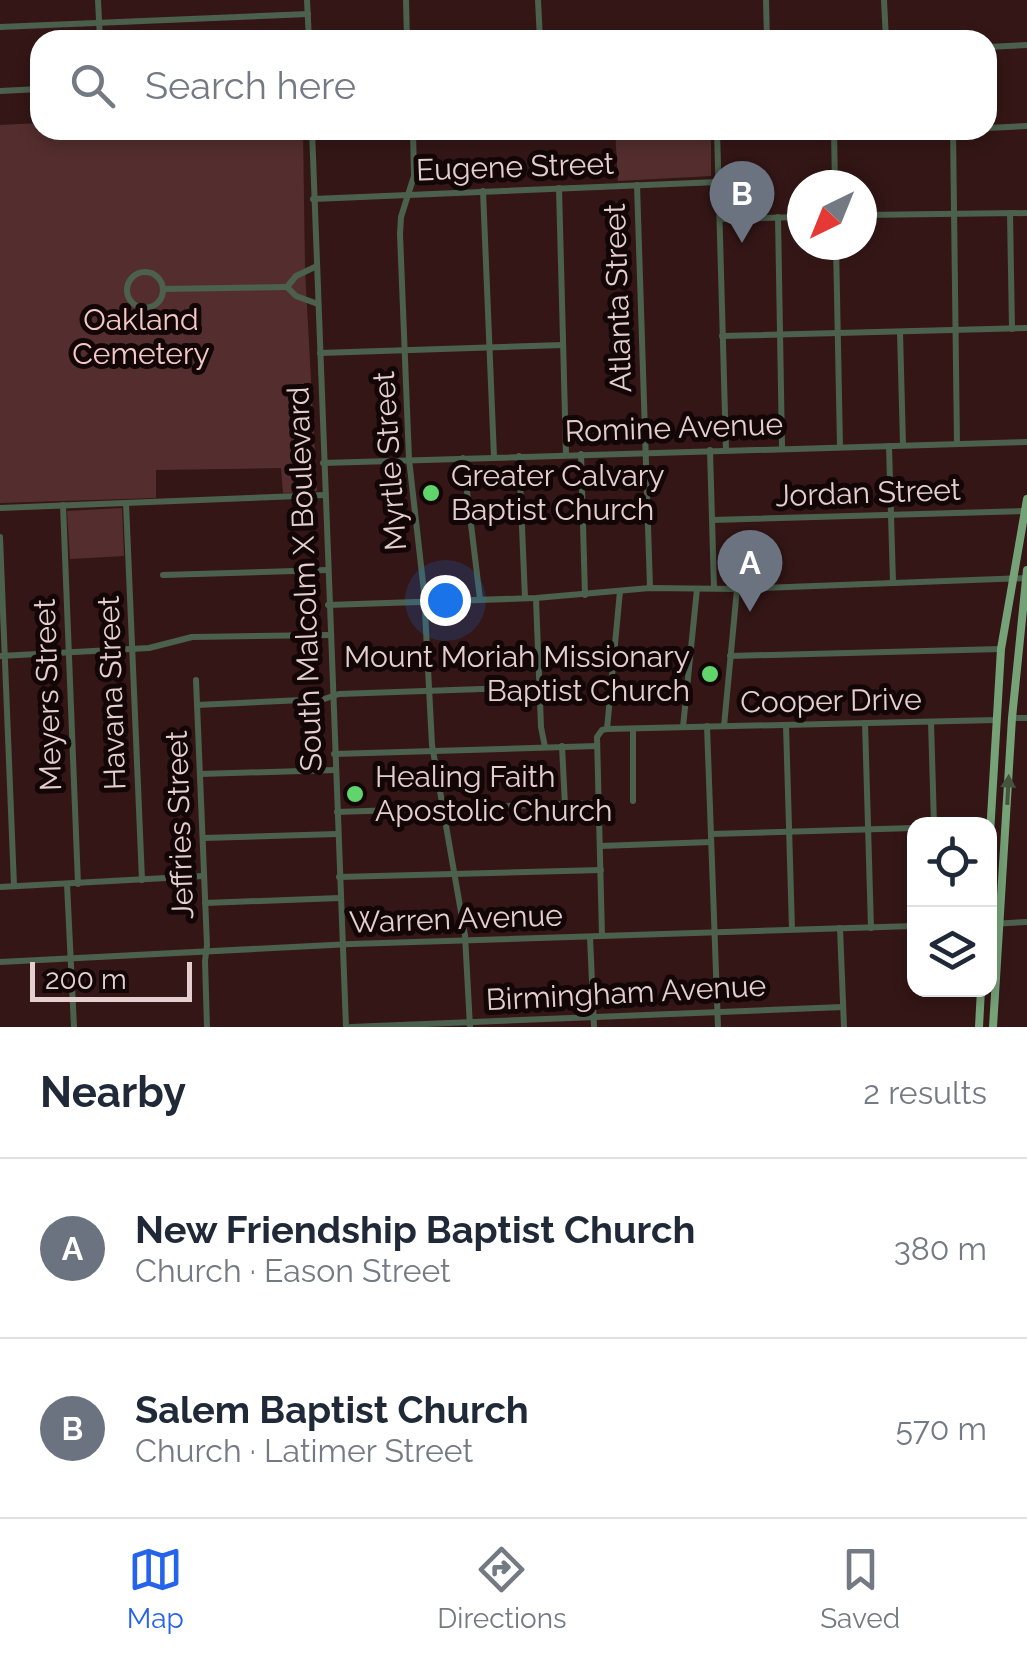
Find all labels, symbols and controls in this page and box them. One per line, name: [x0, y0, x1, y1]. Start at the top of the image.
search box: [30, 30, 997, 140]
icon: search: [65, 58, 120, 113]
text: Search here: [145, 63, 356, 108]
street label: Eugene Street: [416, 146, 614, 187]
pin: B: [710, 160, 774, 243]
north arrow: [787, 170, 877, 260]
street label: Atlanta Street: [597, 203, 638, 393]
park label: Oakland Cemetery: [72, 302, 210, 371]
street label: Myrtle Street: [366, 370, 413, 552]
street label: South Malcolm X Boulevard: [280, 386, 329, 772]
street label: Romine Avenue: [564, 406, 784, 449]
place label: Greater Calvary Baptist Church: [451, 458, 665, 527]
street label: Jordan Street: [775, 472, 961, 513]
marker: Greater Calvary Baptist Church: [420, 482, 442, 504]
pin: A: [718, 530, 782, 612]
your location: [420, 575, 471, 626]
street label: Havana Street: [91, 595, 132, 791]
street label: Meyers Street: [27, 598, 68, 792]
place label: Mount Moriah Missionary Baptist Church: [344, 639, 690, 708]
marker: Mount Moriah Missionary Baptist Church: [699, 663, 721, 685]
street label: Cooper Drive: [740, 681, 922, 720]
street label: Jeffries Street: [159, 730, 200, 920]
place label: Healing Faith Apostolic Church: [375, 759, 612, 828]
one-way arrow: [1000, 774, 1016, 805]
marker: Healing Faith Apostolic Church: [344, 783, 366, 805]
map controls: [907, 817, 997, 997]
button: locate: [907, 817, 997, 907]
street label: Warren Avenue: [349, 897, 563, 940]
button: layers: [907, 907, 997, 997]
scale bar: [30, 957, 192, 1001]
text: 200 m: [45, 963, 127, 996]
street label: Birmingham Avenue: [485, 968, 767, 1017]
text: Nearby: [40, 1068, 186, 1117]
text: 2 results: [863, 1074, 987, 1111]
text: New Friendship Baptist Church: [135, 1207, 695, 1252]
text: A: [62, 1230, 83, 1267]
text: 380 m: [894, 1230, 987, 1267]
text: Church · Eason Street: [135, 1252, 451, 1289]
text: Salem Baptist Church: [135, 1387, 529, 1432]
text: B: [62, 1410, 83, 1447]
text: 570 m: [896, 1410, 987, 1447]
text: Church · Latimer Street: [135, 1432, 473, 1469]
tab: Map: [127, 1542, 184, 1635]
tab: Directions: [437, 1542, 567, 1635]
tab: Saved: [820, 1542, 900, 1635]

